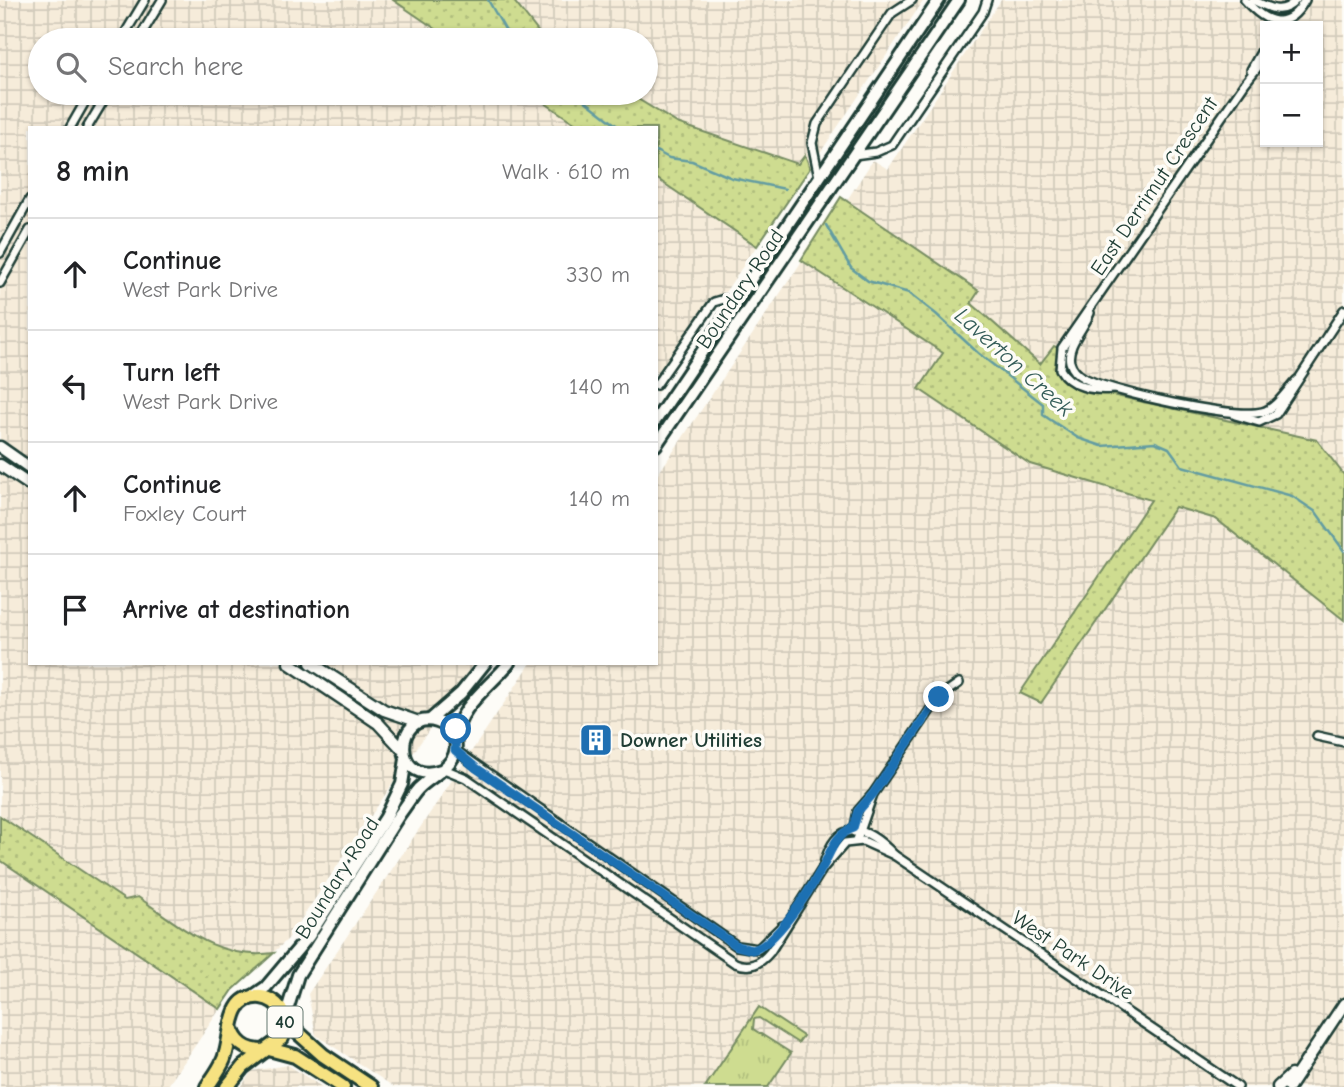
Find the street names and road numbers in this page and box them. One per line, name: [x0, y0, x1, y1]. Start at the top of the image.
street label: East Derrimut Crescent: [1085, 91, 1223, 280]
street label: Boundary Road: [691, 225, 789, 353]
street label: Boundary Road: [290, 813, 384, 943]
street label: West Park Drive: [1008, 905, 1138, 1005]
road number: 40: [268, 1006, 302, 1038]

